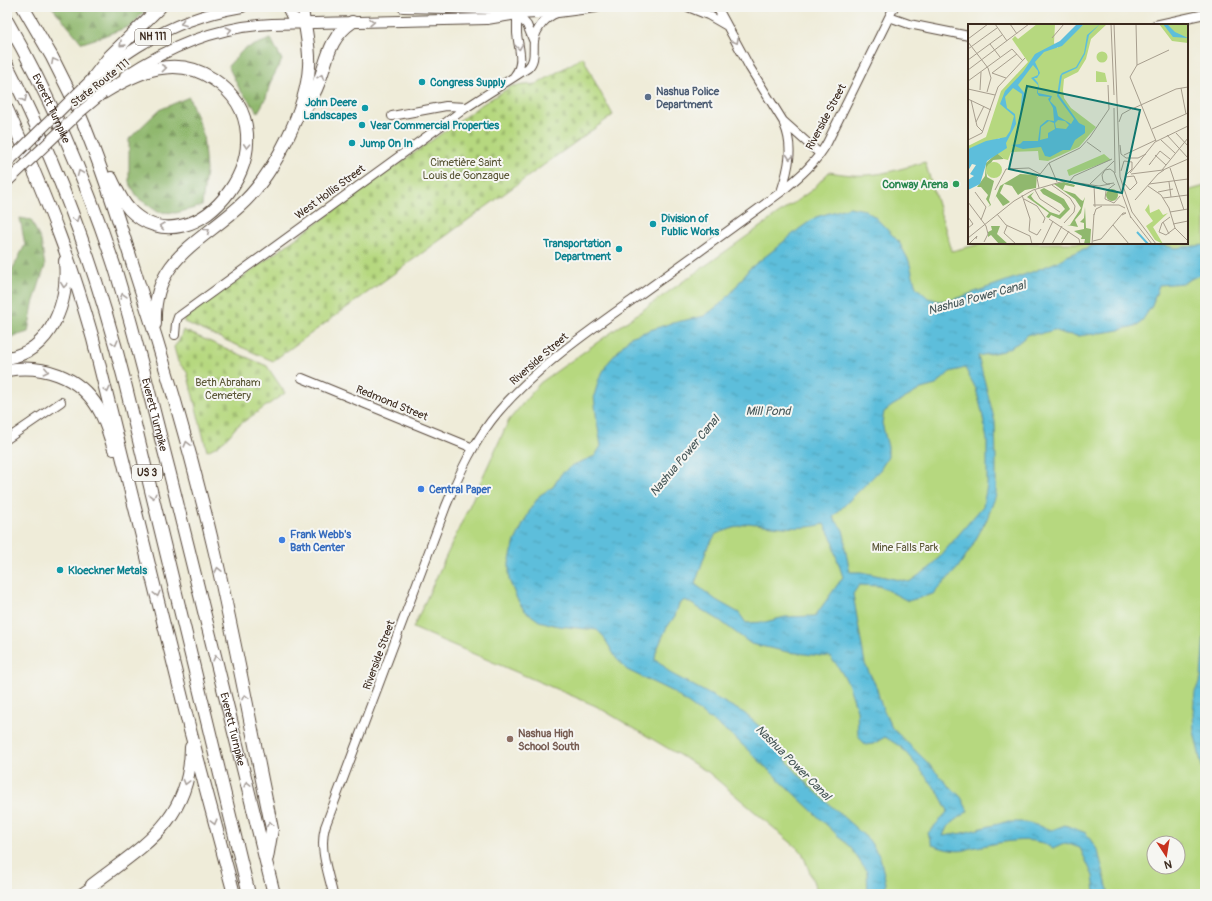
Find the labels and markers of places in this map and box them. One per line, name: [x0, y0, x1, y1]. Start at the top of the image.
place label: Congress Supply: [430, 76, 506, 89]
marker: Congress Supply: [417, 77, 427, 87]
place label: Nashua Police Department: [656, 85, 720, 111]
marker: Nashua Police Department: [643, 92, 653, 102]
place label: John Deere Landscapes: [303, 96, 358, 122]
marker: John Deere Landscapes: [360, 103, 370, 113]
place label: Vear Commercial Properties: [370, 119, 499, 132]
marker: Vear Commercial Properties: [357, 120, 367, 130]
place label: Jump On In: [360, 137, 413, 150]
marker: Jump On In: [347, 138, 357, 148]
place label: Conway Arena: [882, 178, 948, 191]
marker: Conway Arena: [951, 179, 961, 189]
place label: Division of Public Works: [661, 212, 719, 238]
marker: Division of Public Works: [648, 219, 658, 229]
place label: Transportation Department: [542, 237, 612, 263]
marker: Transportation Department: [614, 244, 624, 254]
place label: Central Paper: [429, 483, 492, 496]
marker: Central Paper: [416, 484, 426, 494]
place label: Frank Webb's Bath Center: [290, 528, 351, 554]
marker: Frank Webb's Bath Center: [277, 535, 287, 545]
place label: Kloeckner Metals: [68, 564, 147, 577]
marker: Kloeckner Metals: [55, 565, 65, 575]
place label: Nashua High School South: [518, 727, 579, 753]
marker: Nashua High School South: [505, 734, 515, 744]

